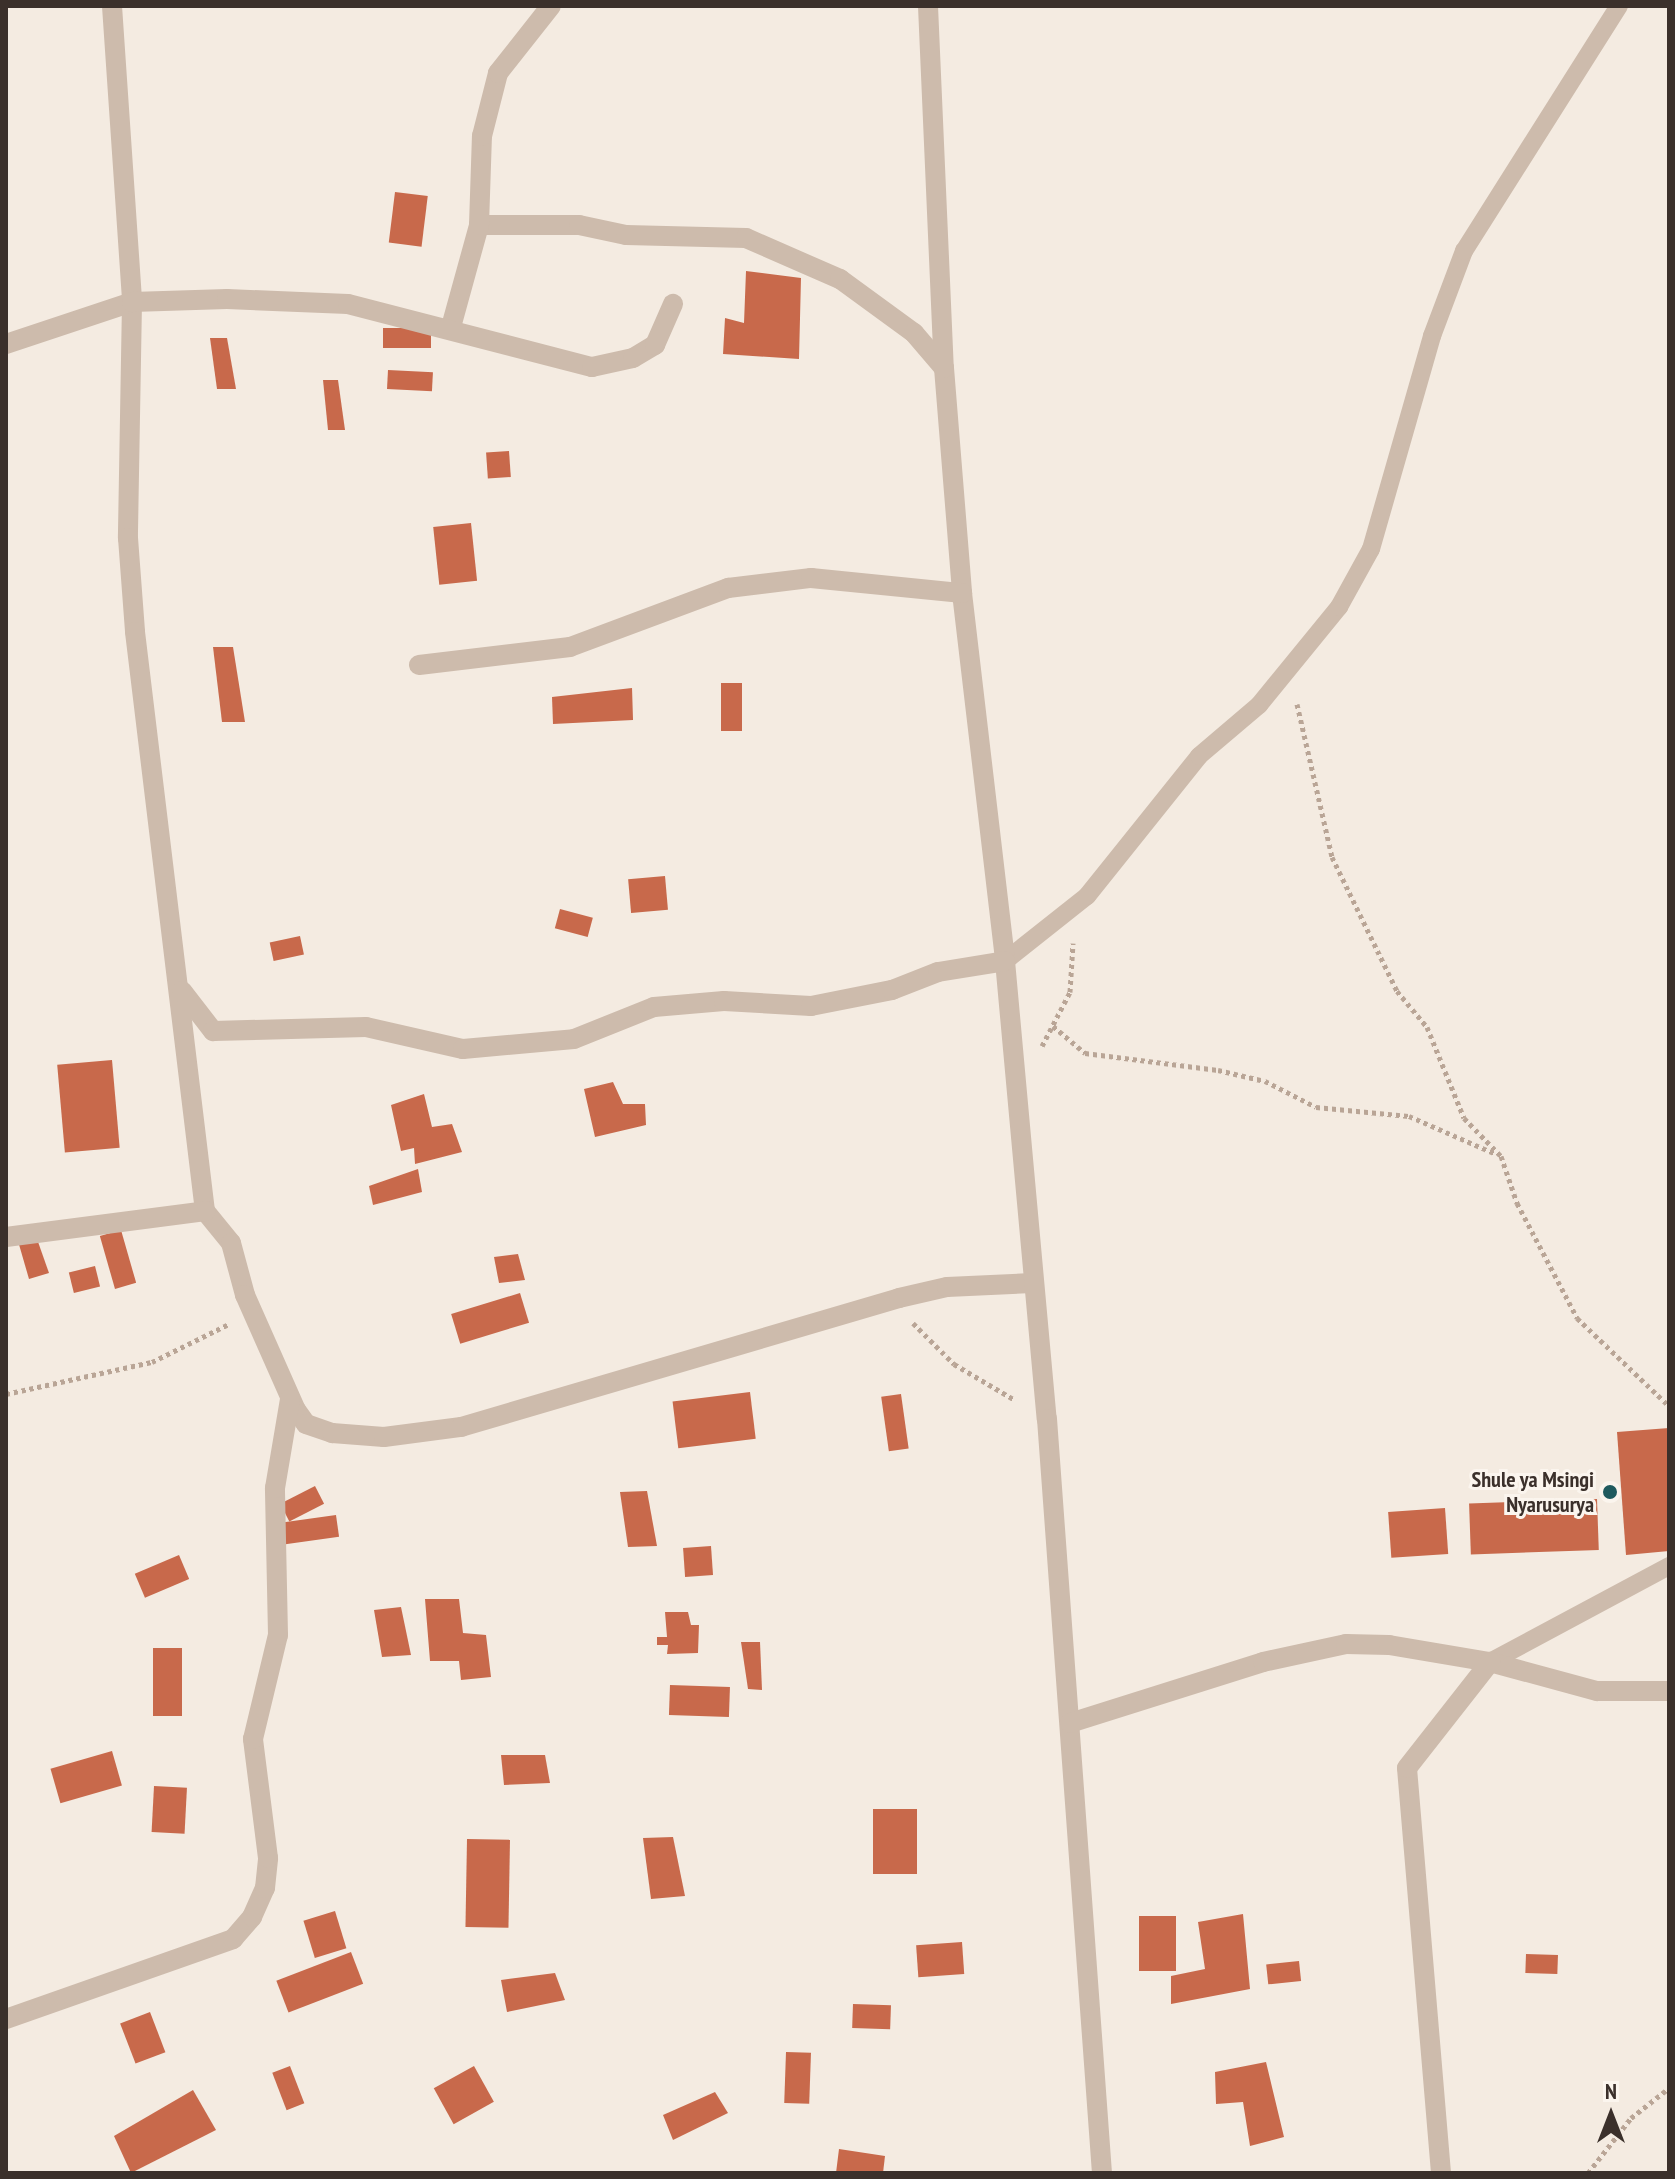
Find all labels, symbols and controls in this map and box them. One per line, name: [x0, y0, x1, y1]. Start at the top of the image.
place label: Shule ya Msingi Nyarusurya: [1471, 1466, 1594, 1518]
marker: Shule ya Msingi Nyarusurya: [1601, 1483, 1619, 1501]
north arrow: [1571, 2075, 1651, 2155]
text: N: [1605, 2077, 1617, 2105]

